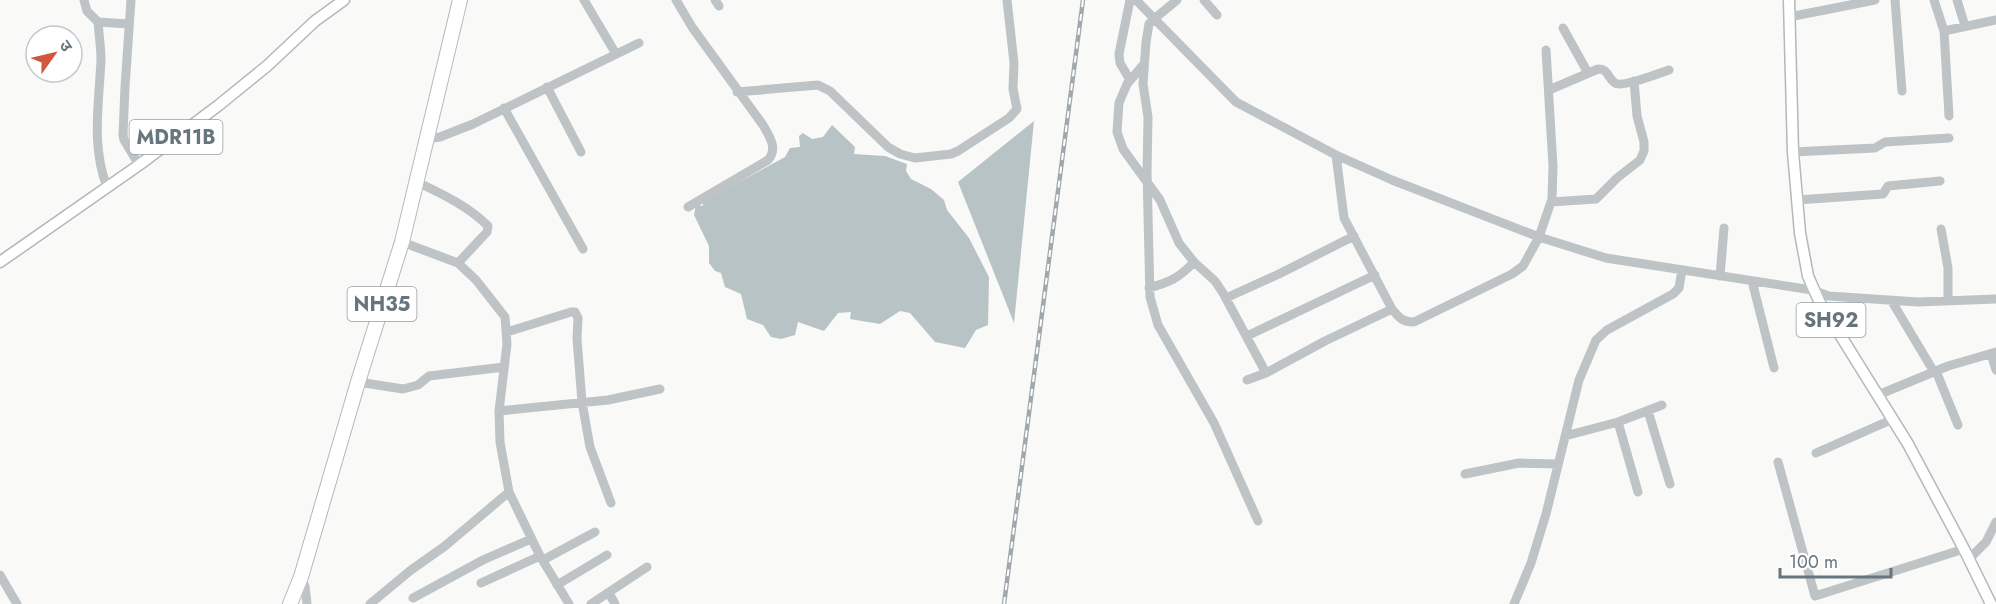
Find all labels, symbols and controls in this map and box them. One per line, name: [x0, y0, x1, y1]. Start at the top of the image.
north arrow: [24, 24, 84, 84]
text: उ: [54, 36, 79, 57]
road number: MDR11B: [130, 120, 222, 154]
road number: NH35: [348, 287, 416, 321]
road number: SH92: [1796, 303, 1866, 337]
scale bar: [1780, 541, 1891, 579]
text: 100 m: [1789, 549, 1838, 575]

